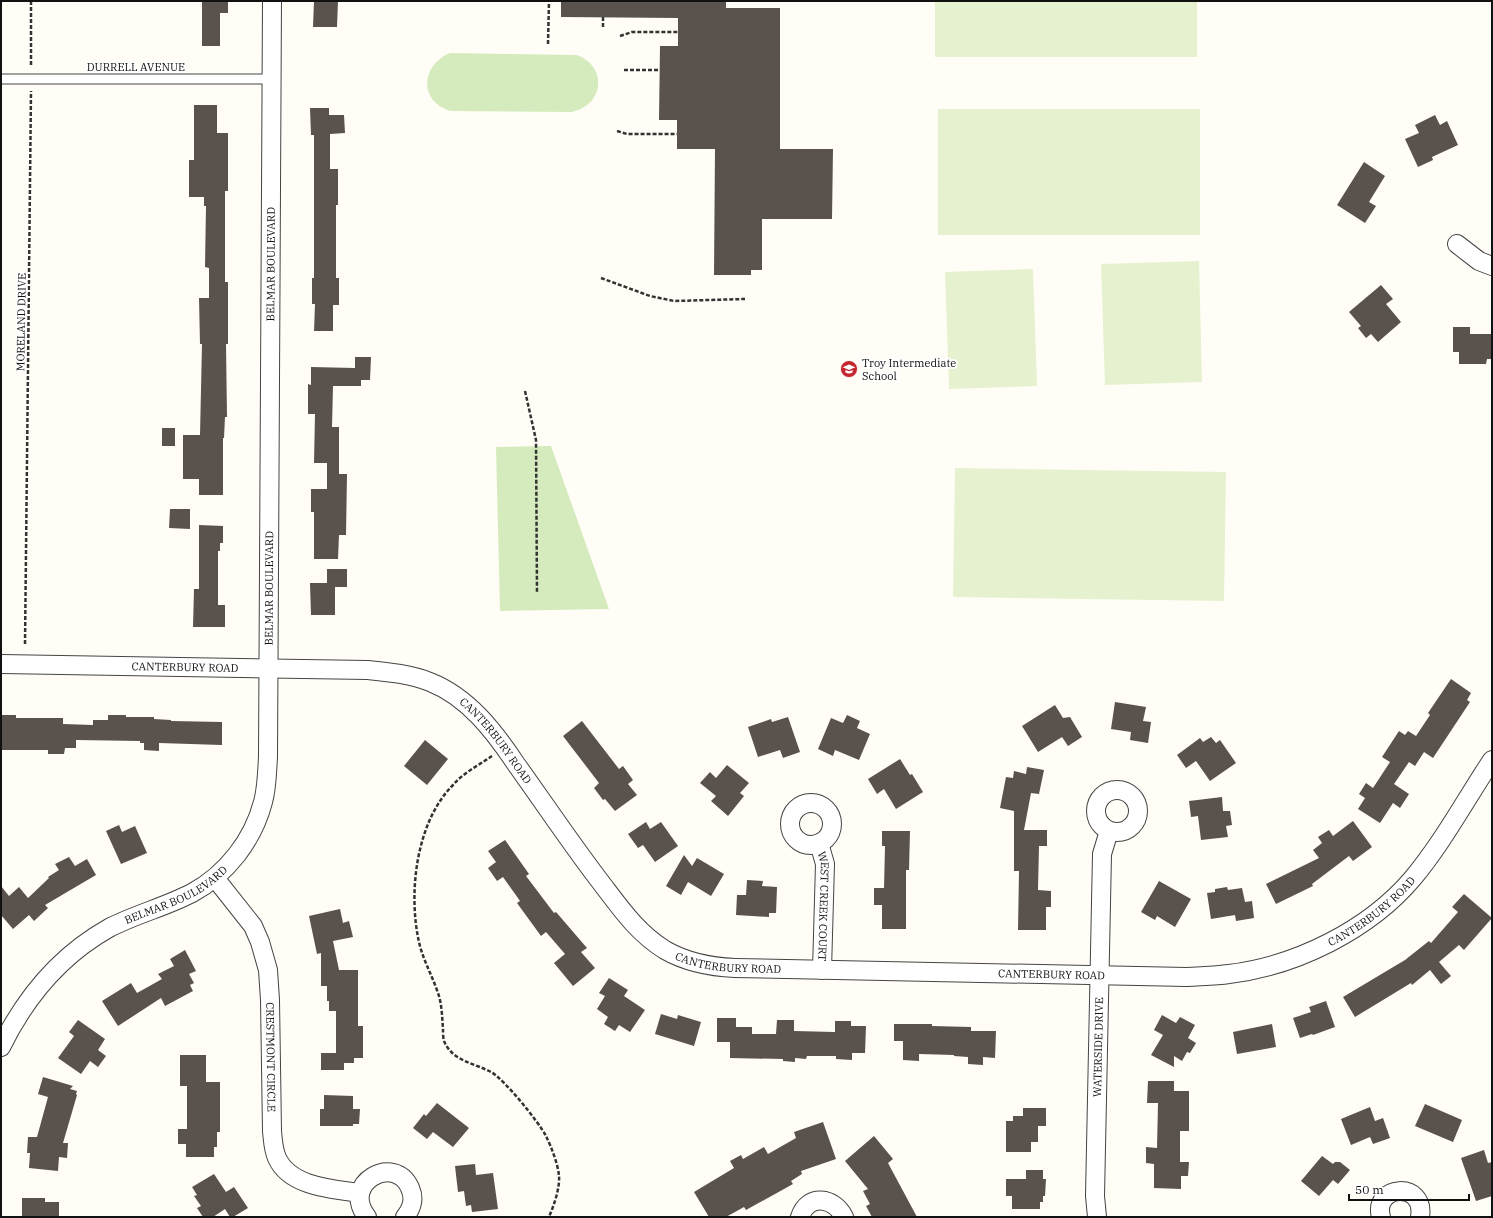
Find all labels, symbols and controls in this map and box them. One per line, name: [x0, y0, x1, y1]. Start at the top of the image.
street label: DURRELL AVENUE: [87, 60, 185, 74]
street label: BELMAR BOULEVARD: [263, 207, 278, 321]
street label: MORELAND DRIVE: [13, 273, 29, 371]
place label: Troy Intermediate School: [862, 356, 956, 383]
school or university icon: Troy Intermediate School: [839, 359, 859, 379]
street label: BELMAR BOULEVARD: [262, 531, 276, 645]
street label: CANTERBURY ROAD: [131, 659, 239, 675]
street label: CANTERBURY ROAD: [457, 695, 535, 787]
street label: WEST CREEK COURT: [815, 850, 832, 961]
street label: BELMAR BOULEVARD: [122, 863, 230, 927]
street label: CANTERBURY ROAD: [1325, 873, 1418, 949]
street label: CANTERBURY ROAD: [673, 949, 781, 976]
street label: CANTERBURY ROAD: [998, 966, 1105, 982]
street label: WATERSIDE DRIVE: [1090, 997, 1106, 1097]
street label: CRESTMONT CIRCLE: [263, 1002, 279, 1112]
scale bar: [1349, 1176, 1469, 1202]
text: 50 m: [1355, 1182, 1384, 1197]

